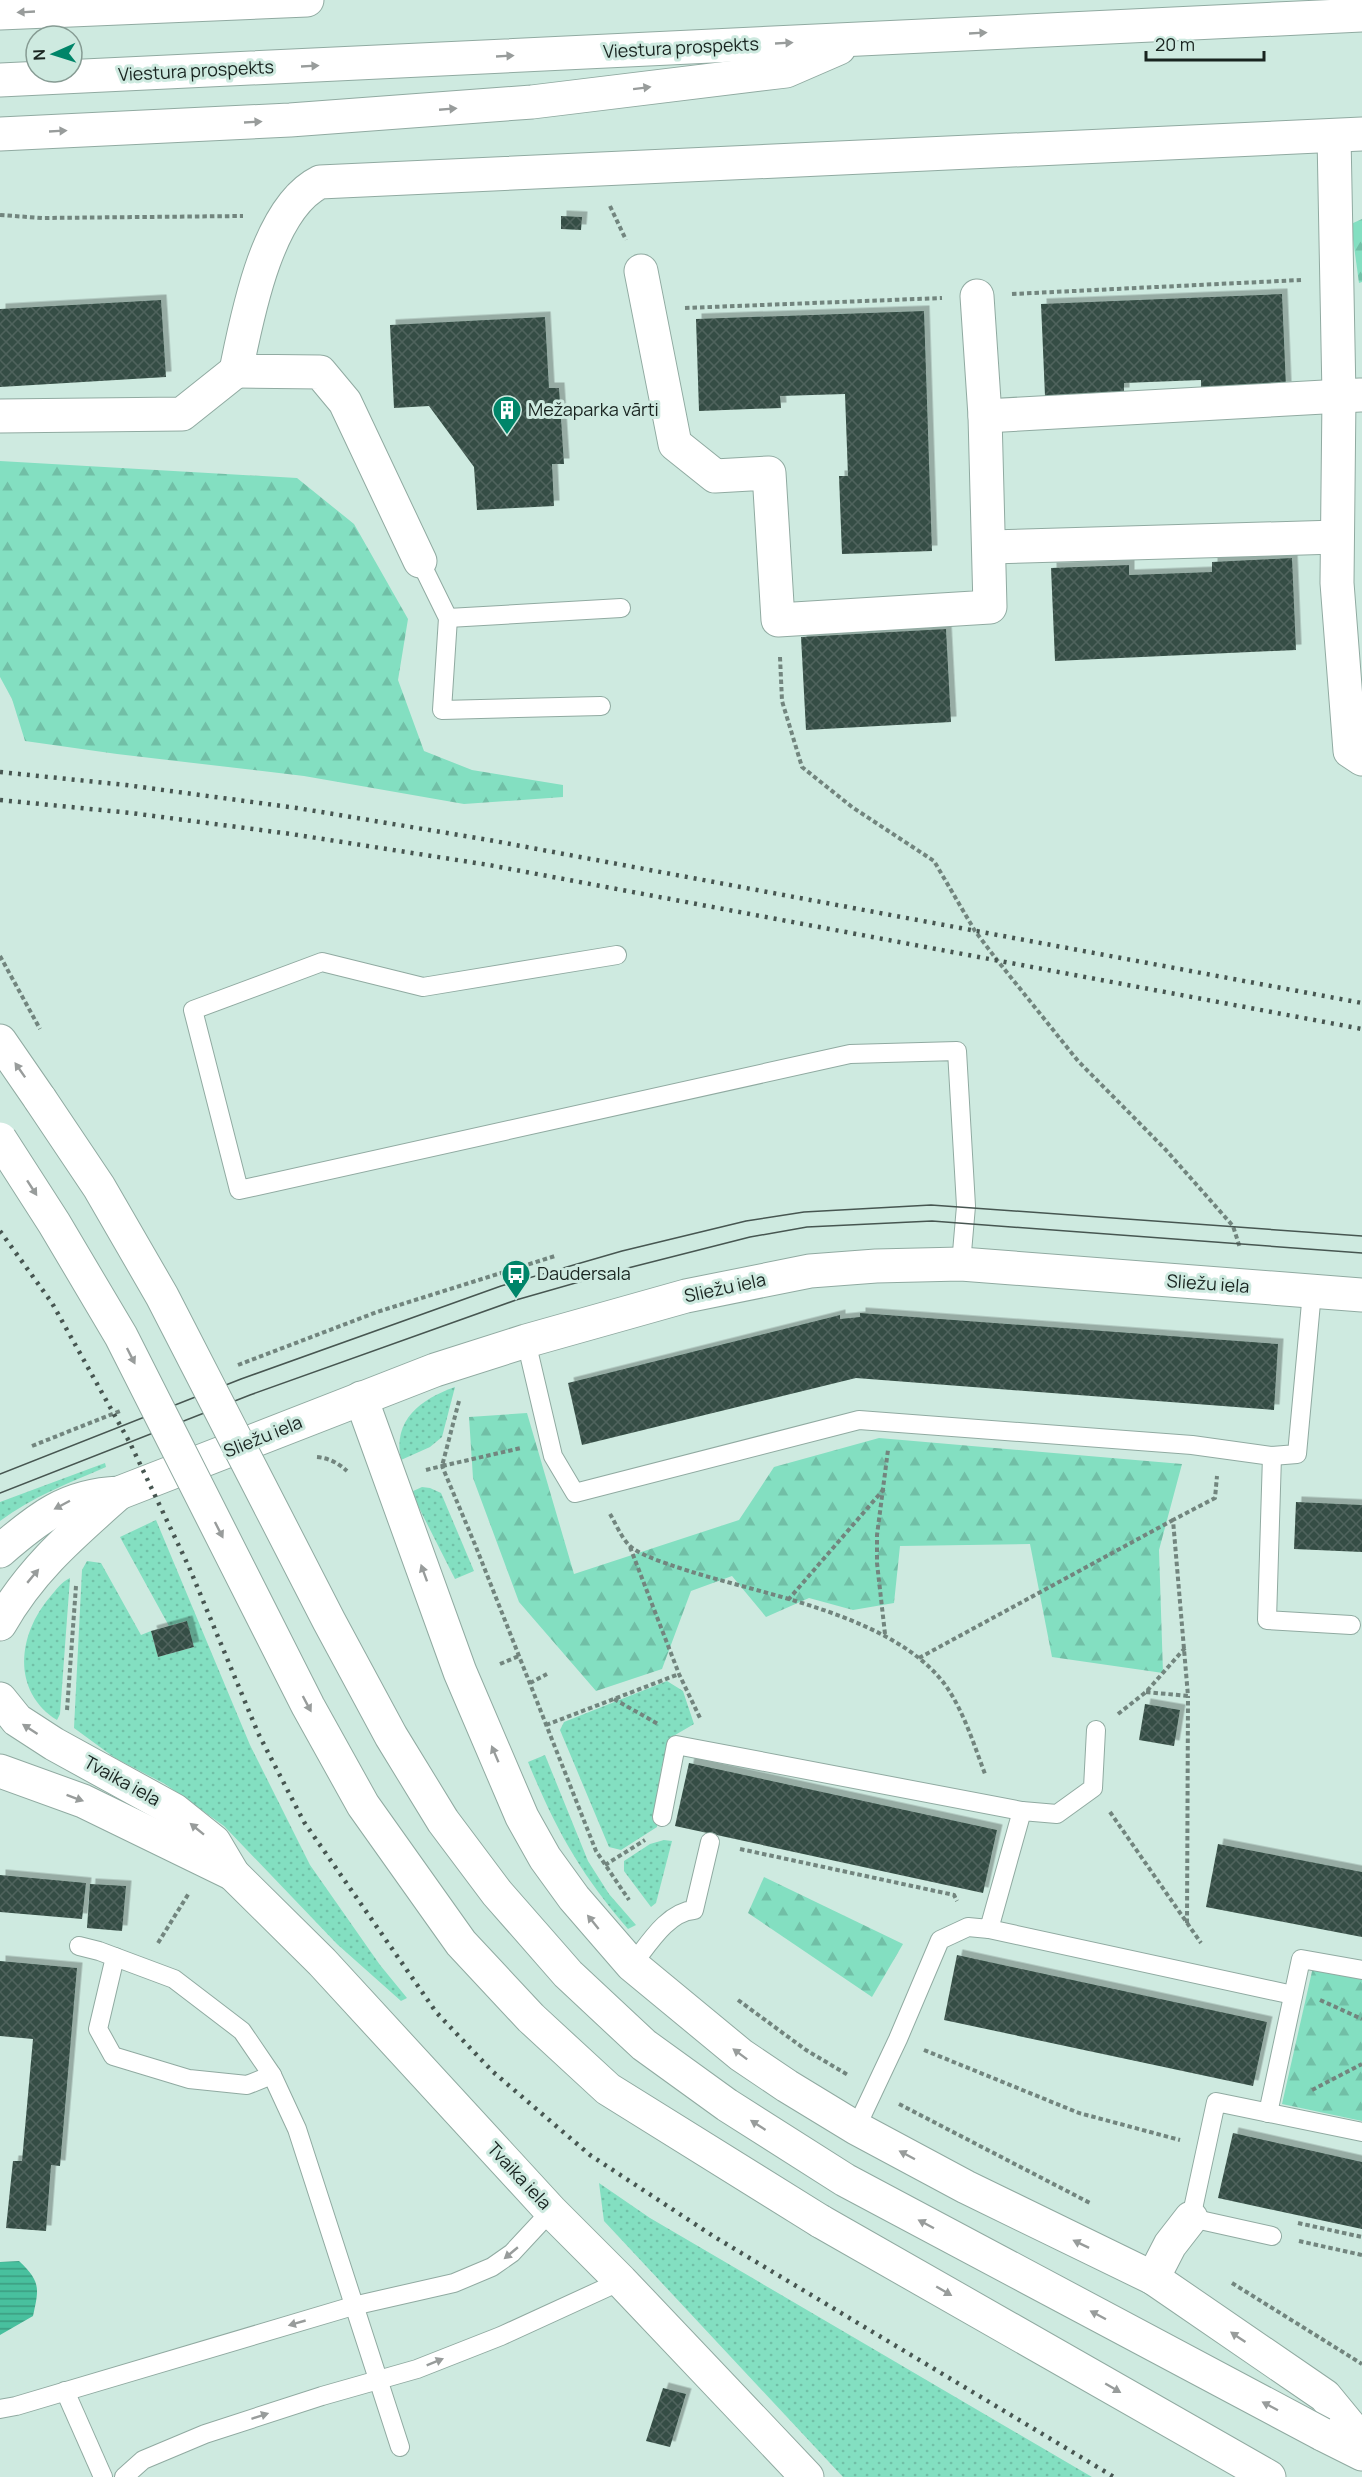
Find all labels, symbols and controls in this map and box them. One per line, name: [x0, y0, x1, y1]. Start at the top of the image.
one-way arrow: [16, 7, 35, 16]
north arrow: [24, 24, 84, 84]
scale bar: [1146, 24, 1264, 62]
one-way arrow: [969, 28, 988, 37]
street label: Viestura prospekts: [602, 31, 759, 63]
text: 20 m: [1155, 32, 1195, 56]
one-way arrow: [774, 38, 793, 47]
text: N: [28, 48, 50, 61]
one-way arrow: [495, 52, 514, 61]
street label: Viestura prospekts: [117, 54, 274, 86]
one-way arrow: [301, 61, 320, 70]
one-way arrow: [632, 83, 651, 92]
one-way arrow: [438, 104, 457, 114]
one-way arrow: [244, 117, 263, 126]
one-way arrow: [49, 126, 68, 135]
building icon: Mežaparka vārti: [491, 394, 523, 436]
place label: Mežaparka vārti: [528, 397, 659, 421]
one-way arrow: [15, 1062, 26, 1078]
one-way arrow: [26, 1180, 37, 1196]
bus stop icon: Daudersala: [500, 1258, 532, 1300]
place label: Daudersala: [537, 1261, 631, 1285]
street label: Sliežu iela: [682, 1267, 768, 1307]
street label: Sliežu iela: [1166, 1268, 1250, 1298]
one-way arrow: [126, 1347, 136, 1364]
street label: Sliežu iela: [220, 1409, 305, 1463]
one-way arrow: [54, 1500, 71, 1510]
one-way arrow: [214, 1521, 224, 1538]
one-way arrow: [418, 1564, 428, 1582]
one-way arrow: [26, 1569, 39, 1584]
one-way arrow: [302, 1696, 312, 1713]
one-way arrow: [22, 1723, 38, 1734]
one-way arrow: [490, 1745, 500, 1763]
street label: Tvaika iela: [80, 1749, 165, 1811]
one-way arrow: [66, 1794, 84, 1804]
one-way arrow: [189, 1822, 205, 1835]
one-way arrow: [587, 1915, 600, 1930]
one-way arrow: [733, 2049, 748, 2061]
one-way arrow: [750, 2120, 766, 2131]
street label: Tvaika iela: [482, 2136, 557, 2214]
one-way arrow: [898, 2150, 915, 2160]
one-way arrow: [917, 2219, 934, 2229]
one-way arrow: [1072, 2239, 1089, 2249]
one-way arrow: [503, 2246, 518, 2259]
one-way arrow: [936, 2286, 953, 2296]
one-way arrow: [1089, 2310, 1106, 2320]
one-way arrow: [288, 2319, 306, 2328]
one-way arrow: [1230, 2331, 1247, 2342]
one-way arrow: [427, 2357, 445, 2367]
one-way arrow: [1105, 2383, 1122, 2393]
one-way arrow: [1262, 2402, 1279, 2411]
one-way arrow: [251, 2410, 269, 2420]

